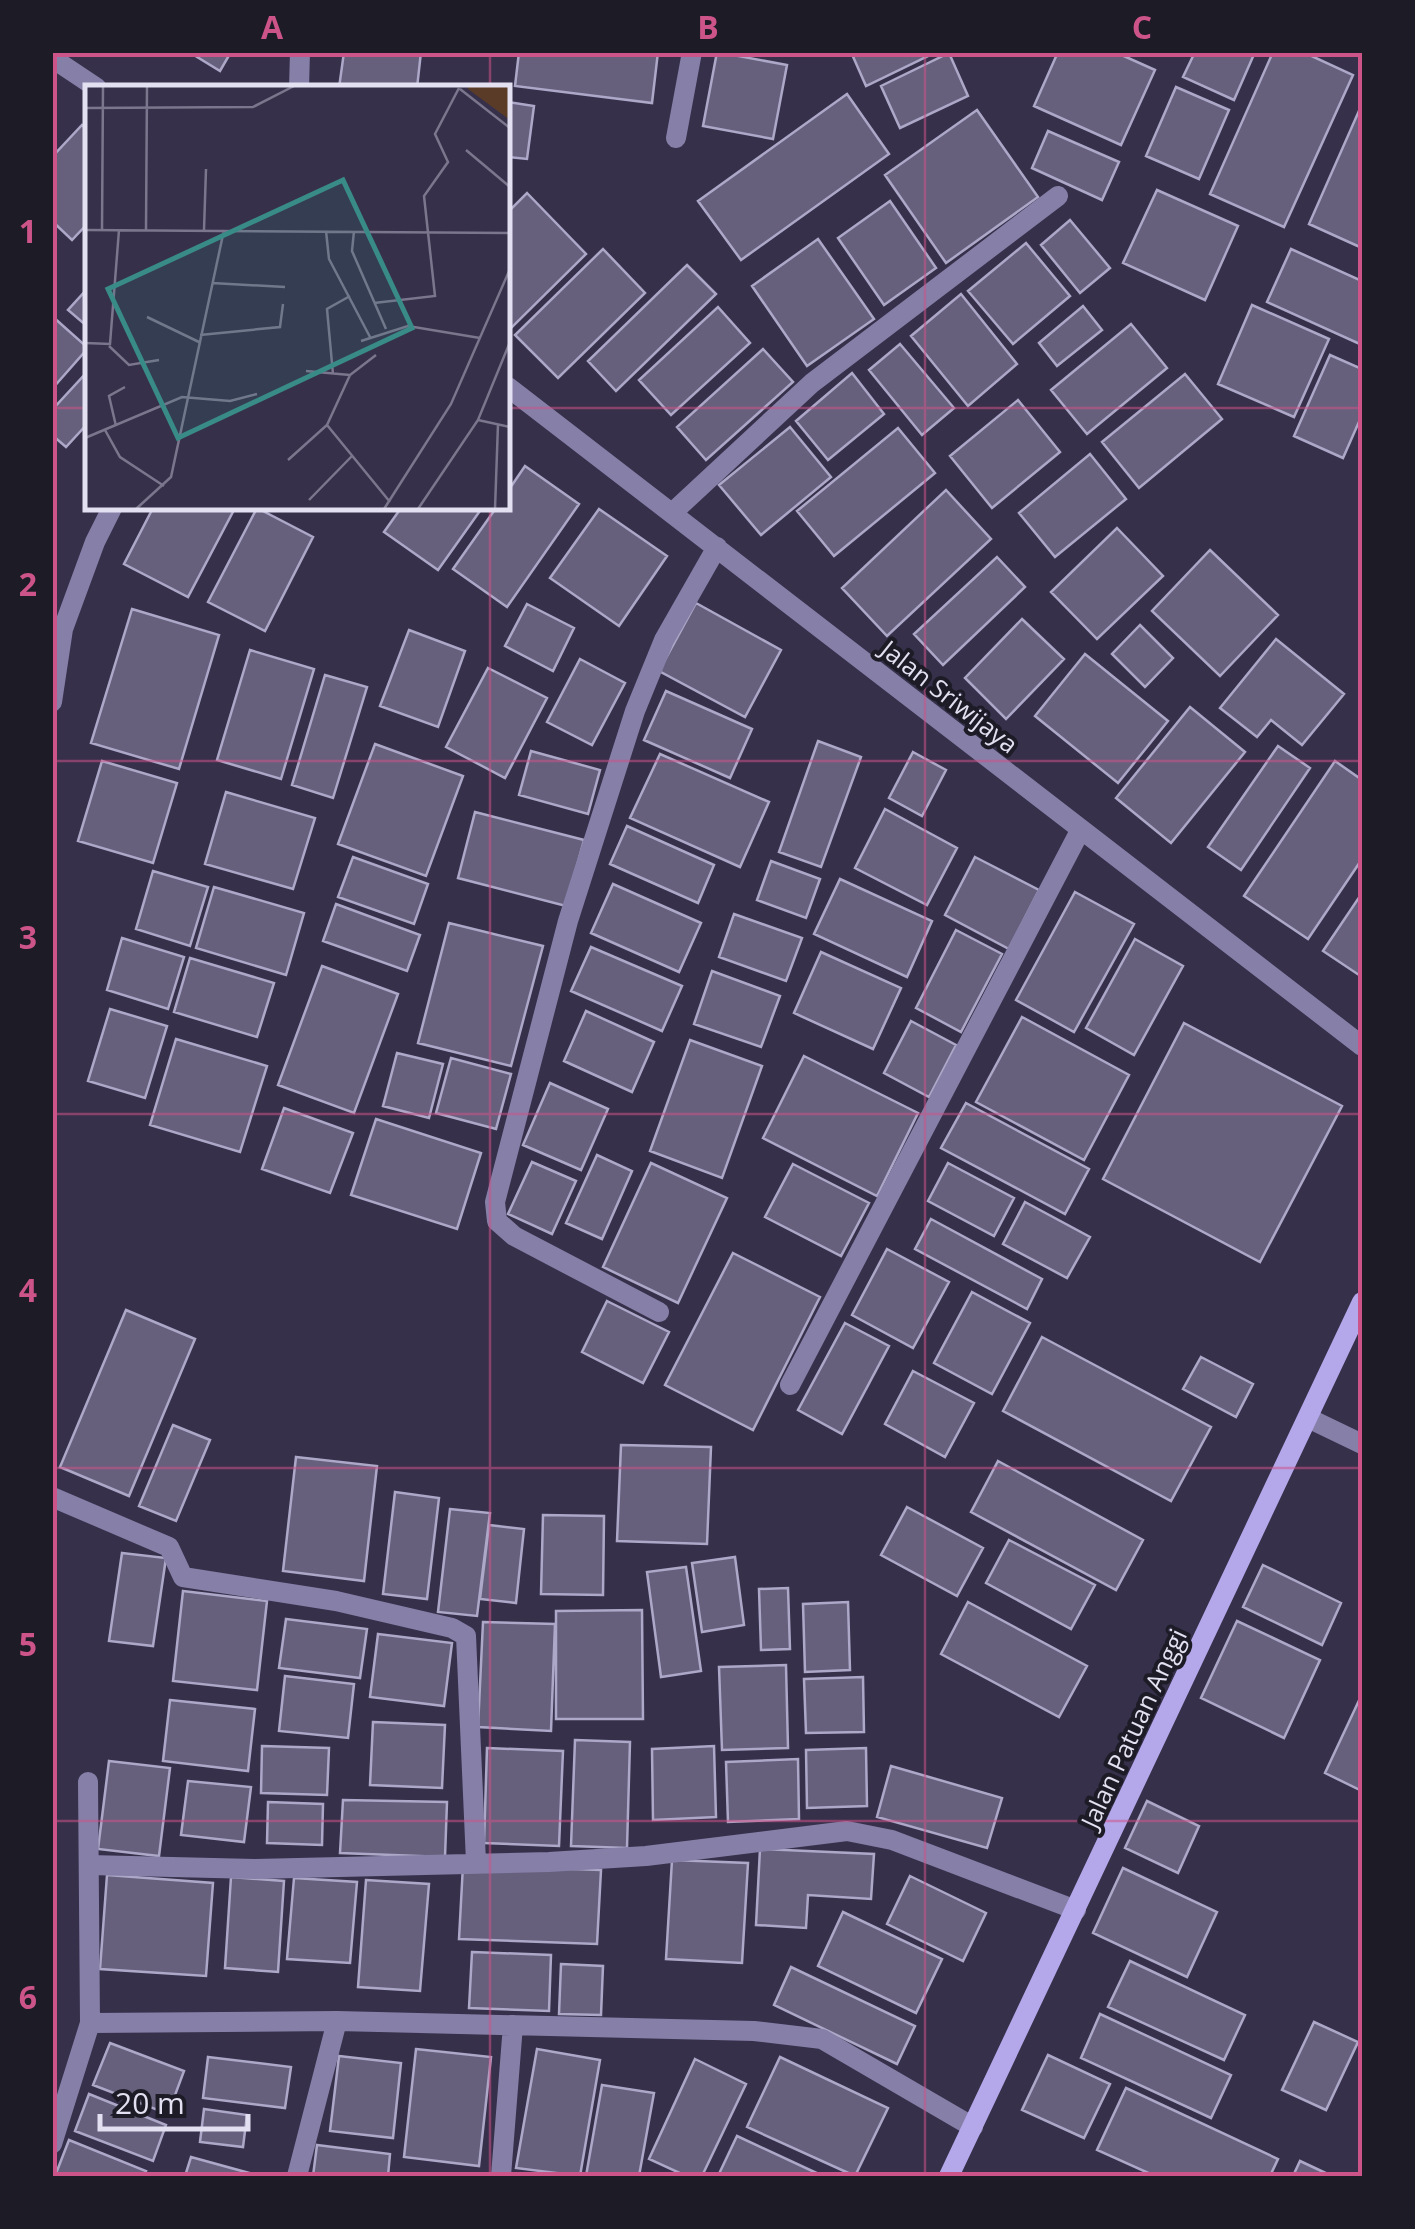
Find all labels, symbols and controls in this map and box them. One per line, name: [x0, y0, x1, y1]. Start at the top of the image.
text: A: [261, 5, 284, 48]
text: B: [697, 5, 719, 48]
text: C: [1132, 5, 1152, 48]
inset map: [85, 85, 510, 510]
text: 1: [19, 209, 37, 252]
text: 2: [19, 562, 37, 605]
street label: Jalan Sriwijaya: [873, 631, 1026, 760]
text: 3: [19, 915, 37, 958]
text: 4: [19, 1268, 37, 1311]
text: 5: [19, 1622, 37, 1665]
street label: Jalan Patuan Anggi: [1071, 1623, 1194, 1835]
text: 6: [19, 1975, 37, 2018]
scale bar: [100, 2069, 248, 2131]
text: 20 m: [115, 2082, 185, 2123]

